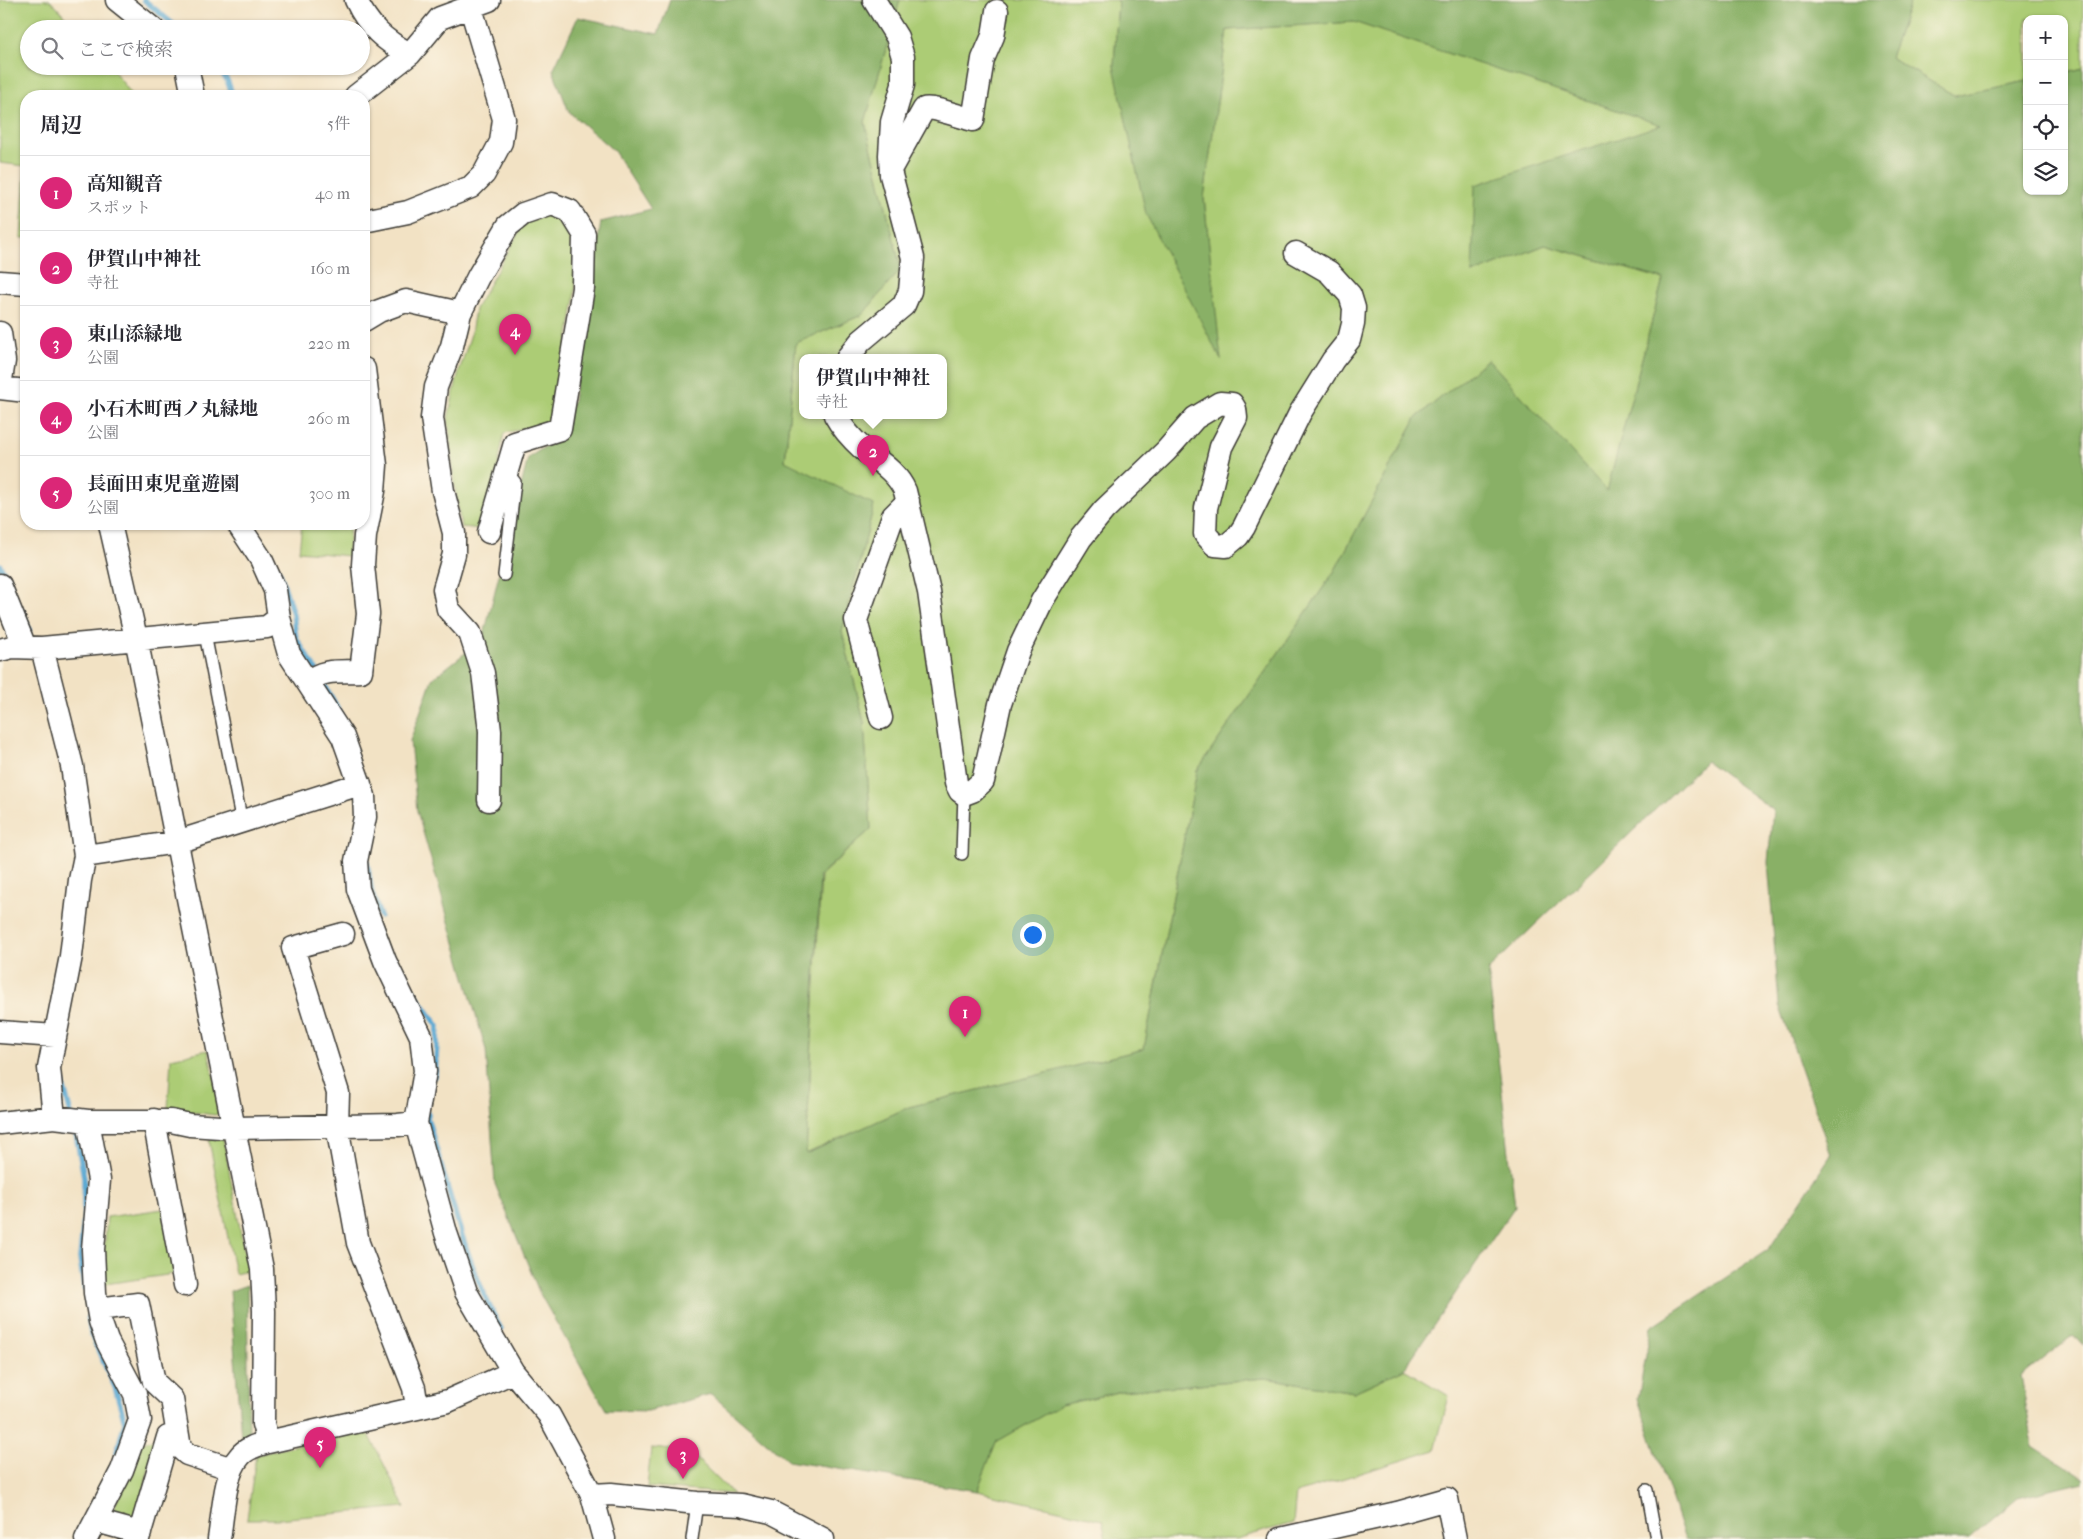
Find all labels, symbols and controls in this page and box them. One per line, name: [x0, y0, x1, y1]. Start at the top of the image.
map controls: [2023, 15, 2068, 195]
button: +: [2023, 15, 2068, 60]
search box: [20, 20, 370, 75]
icon: search: [38, 34, 66, 62]
text: ここで検索: [78, 39, 173, 61]
button: −: [2023, 60, 2068, 105]
button: locate: [2023, 105, 2068, 150]
text: 周辺: [40, 113, 82, 137]
text: 5件: [327, 114, 350, 133]
button: layers: [2023, 150, 2068, 195]
text: 高知観音: [87, 173, 163, 195]
text: 1: [53, 184, 59, 203]
text: 40 m: [315, 184, 350, 203]
text: スポット: [87, 198, 151, 217]
text: 伊賀山中神社: [87, 248, 201, 270]
text: 2: [52, 259, 60, 278]
text: 160 m: [310, 259, 350, 278]
text: 寺社: [87, 273, 119, 292]
pin: 4: [499, 314, 531, 355]
text: 東山添緑地: [87, 323, 182, 345]
text: 3: [53, 334, 59, 353]
text: 220 m: [308, 334, 350, 353]
text: 公園: [87, 348, 119, 367]
popup: [799, 354, 947, 419]
text: 伊賀山中神社: [816, 367, 930, 389]
text: 寺社: [816, 392, 848, 411]
text: 小石木町西ノ丸緑地: [87, 398, 258, 420]
text: 4: [51, 409, 61, 428]
text: 260 m: [308, 409, 350, 428]
text: 公園: [87, 423, 119, 442]
pin: 2: [857, 435, 889, 476]
text: 長面田東児童遊園: [87, 473, 239, 495]
text: 5: [53, 484, 59, 503]
text: 300 m: [309, 484, 350, 503]
text: 公園: [87, 498, 119, 517]
your location: [1020, 922, 1046, 948]
pin: 1: [949, 996, 981, 1037]
pin: 5: [304, 1427, 336, 1468]
pin: 3: [667, 1438, 699, 1479]

